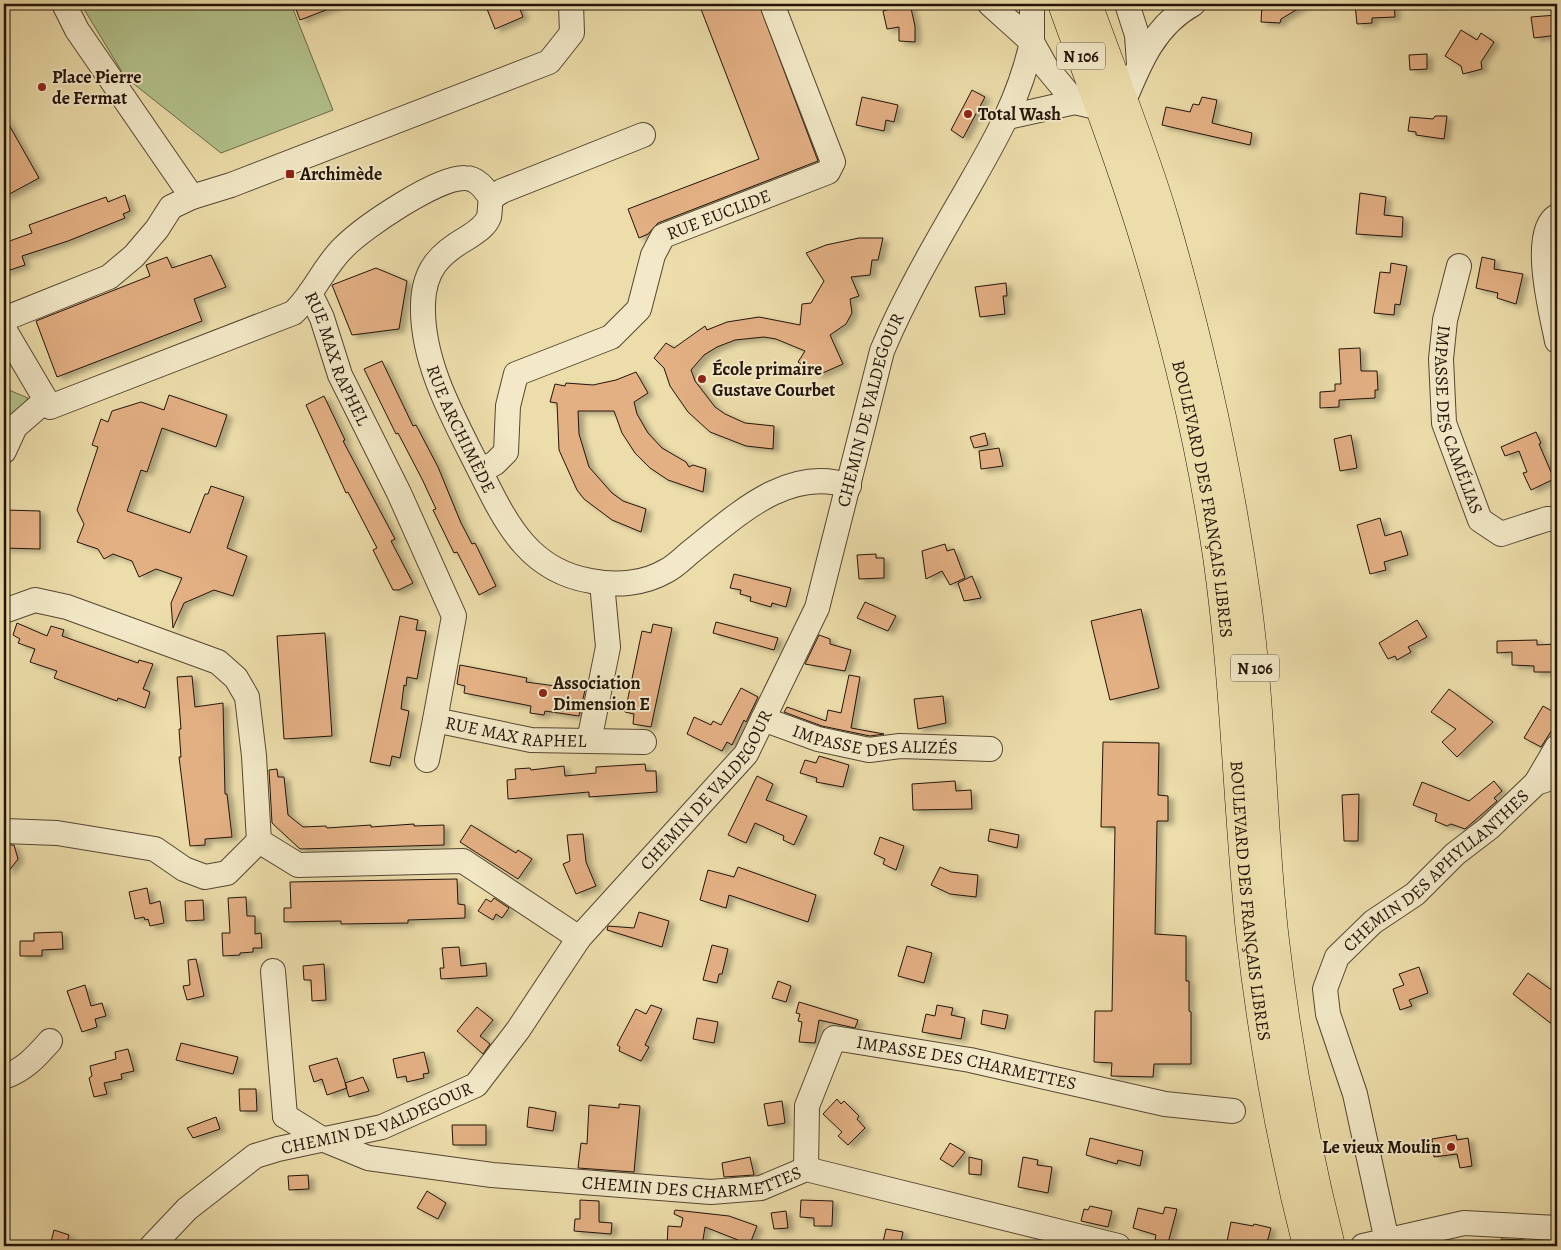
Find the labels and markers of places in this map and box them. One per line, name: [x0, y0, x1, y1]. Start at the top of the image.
place label: Place Pierre de Fermat: [52, 65, 142, 110]
marker: Place Pierre de Fermat: [36, 81, 48, 93]
place label: Total Wash: [978, 102, 1061, 126]
marker: Total Wash: [962, 108, 974, 120]
place label: Archimède: [299, 162, 382, 186]
marker: Archimède: [284, 168, 296, 180]
place label: École primaire Gustave Courbet: [712, 357, 835, 402]
marker: École primaire Gustave Courbet: [696, 373, 708, 385]
place label: Association Dimension E: [552, 671, 650, 716]
marker: Association Dimension E: [537, 687, 549, 699]
place label: Le vieux Moulin: [1322, 1135, 1441, 1159]
marker: Le vieux Moulin: [1445, 1141, 1457, 1153]

